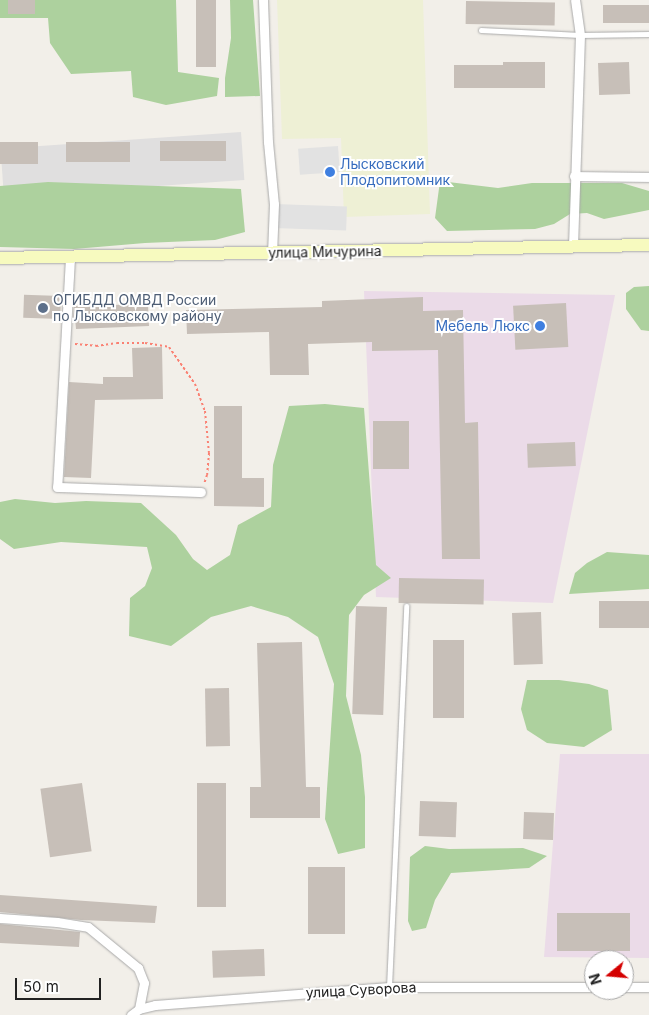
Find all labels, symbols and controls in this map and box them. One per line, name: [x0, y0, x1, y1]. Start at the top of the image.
place label: Лысковский Плодопитомник: [340, 156, 450, 188]
marker: Лысковский Плодопитомник: [324, 166, 336, 178]
street label: улица Мичурина: [268, 243, 382, 261]
place label: ОГИБДД ОМВД России по Лысковскому району: [53, 292, 222, 324]
marker: ОГИБДД ОМВД России по Лысковскому району: [37, 302, 49, 314]
place label: Мебель Люкс: [435, 318, 530, 334]
marker: Мебель Люкс: [534, 320, 546, 332]
north arrow: [584, 950, 634, 1000]
scale bar: [18, 968, 104, 1000]
text: N: [585, 972, 605, 987]
text: 50 m: [23, 977, 59, 996]
street label: улица Суворова: [305, 979, 417, 1001]

